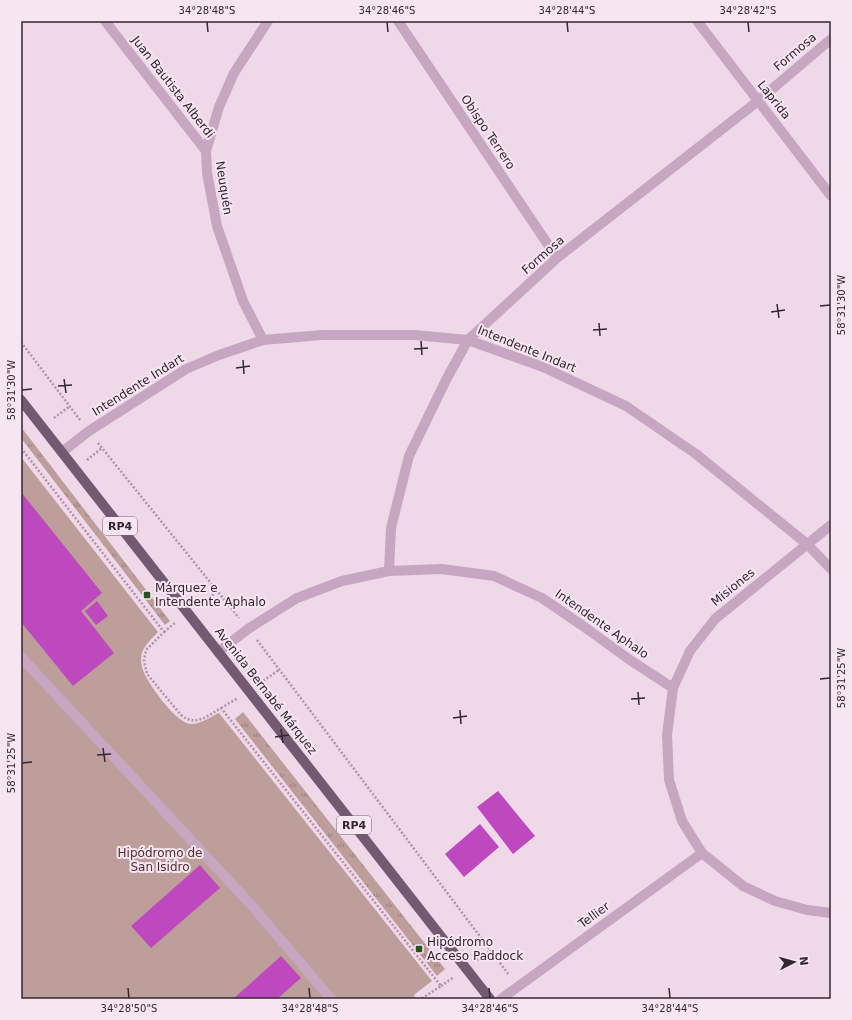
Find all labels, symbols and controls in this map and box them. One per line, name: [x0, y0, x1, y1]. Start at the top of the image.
text: 34°28'48"S: [179, 5, 235, 16]
text: 34°28'46"S: [359, 5, 415, 16]
text: 34°28'44"S: [539, 5, 595, 16]
text: 34°28'42"S: [720, 5, 776, 16]
street label: Formosa: [771, 30, 819, 74]
street label: Juan Bautista Alberdi: [128, 32, 217, 141]
street label: Laprida: [755, 78, 793, 122]
street label: Obispo Terrero: [458, 92, 518, 172]
street label: Neuquén: [213, 160, 235, 216]
street label: Formosa: [519, 233, 567, 277]
text: 58°31'30"W: [836, 275, 847, 335]
street label: Intendente Indart: [476, 323, 579, 375]
street label: Intendente Indart: [90, 351, 187, 419]
text: 58°31'30"W: [6, 360, 17, 420]
road number: RP4: [103, 517, 137, 535]
street label: Misiones: [708, 565, 758, 609]
place label: Márquez e Intendente Aphalo: [155, 581, 266, 609]
street label: Intendente Aphalo: [553, 586, 651, 662]
marker: Márquez e Intendente Aphalo: [142, 590, 152, 600]
street label: Avenida Bernabé Márquez: [212, 625, 320, 757]
text: 58°31'25"W: [836, 648, 847, 708]
text: 58°31'25"W: [6, 733, 17, 793]
road number: RP4: [337, 816, 371, 834]
park label: Hipódromo de San Isidro: [118, 846, 202, 874]
street label: Tellier: [575, 899, 612, 932]
place label: Hipódromo Acceso Paddock: [427, 935, 523, 963]
north arrow: [774, 942, 814, 982]
marker: Hipódromo Acceso Paddock: [414, 944, 424, 954]
text: N: [797, 956, 810, 966]
text: 34°28'50"S: [101, 1003, 157, 1014]
text: 34°28'48"S: [282, 1003, 338, 1014]
text: 34°28'46"S: [462, 1003, 518, 1014]
text: 34°28'44"S: [642, 1003, 698, 1014]

